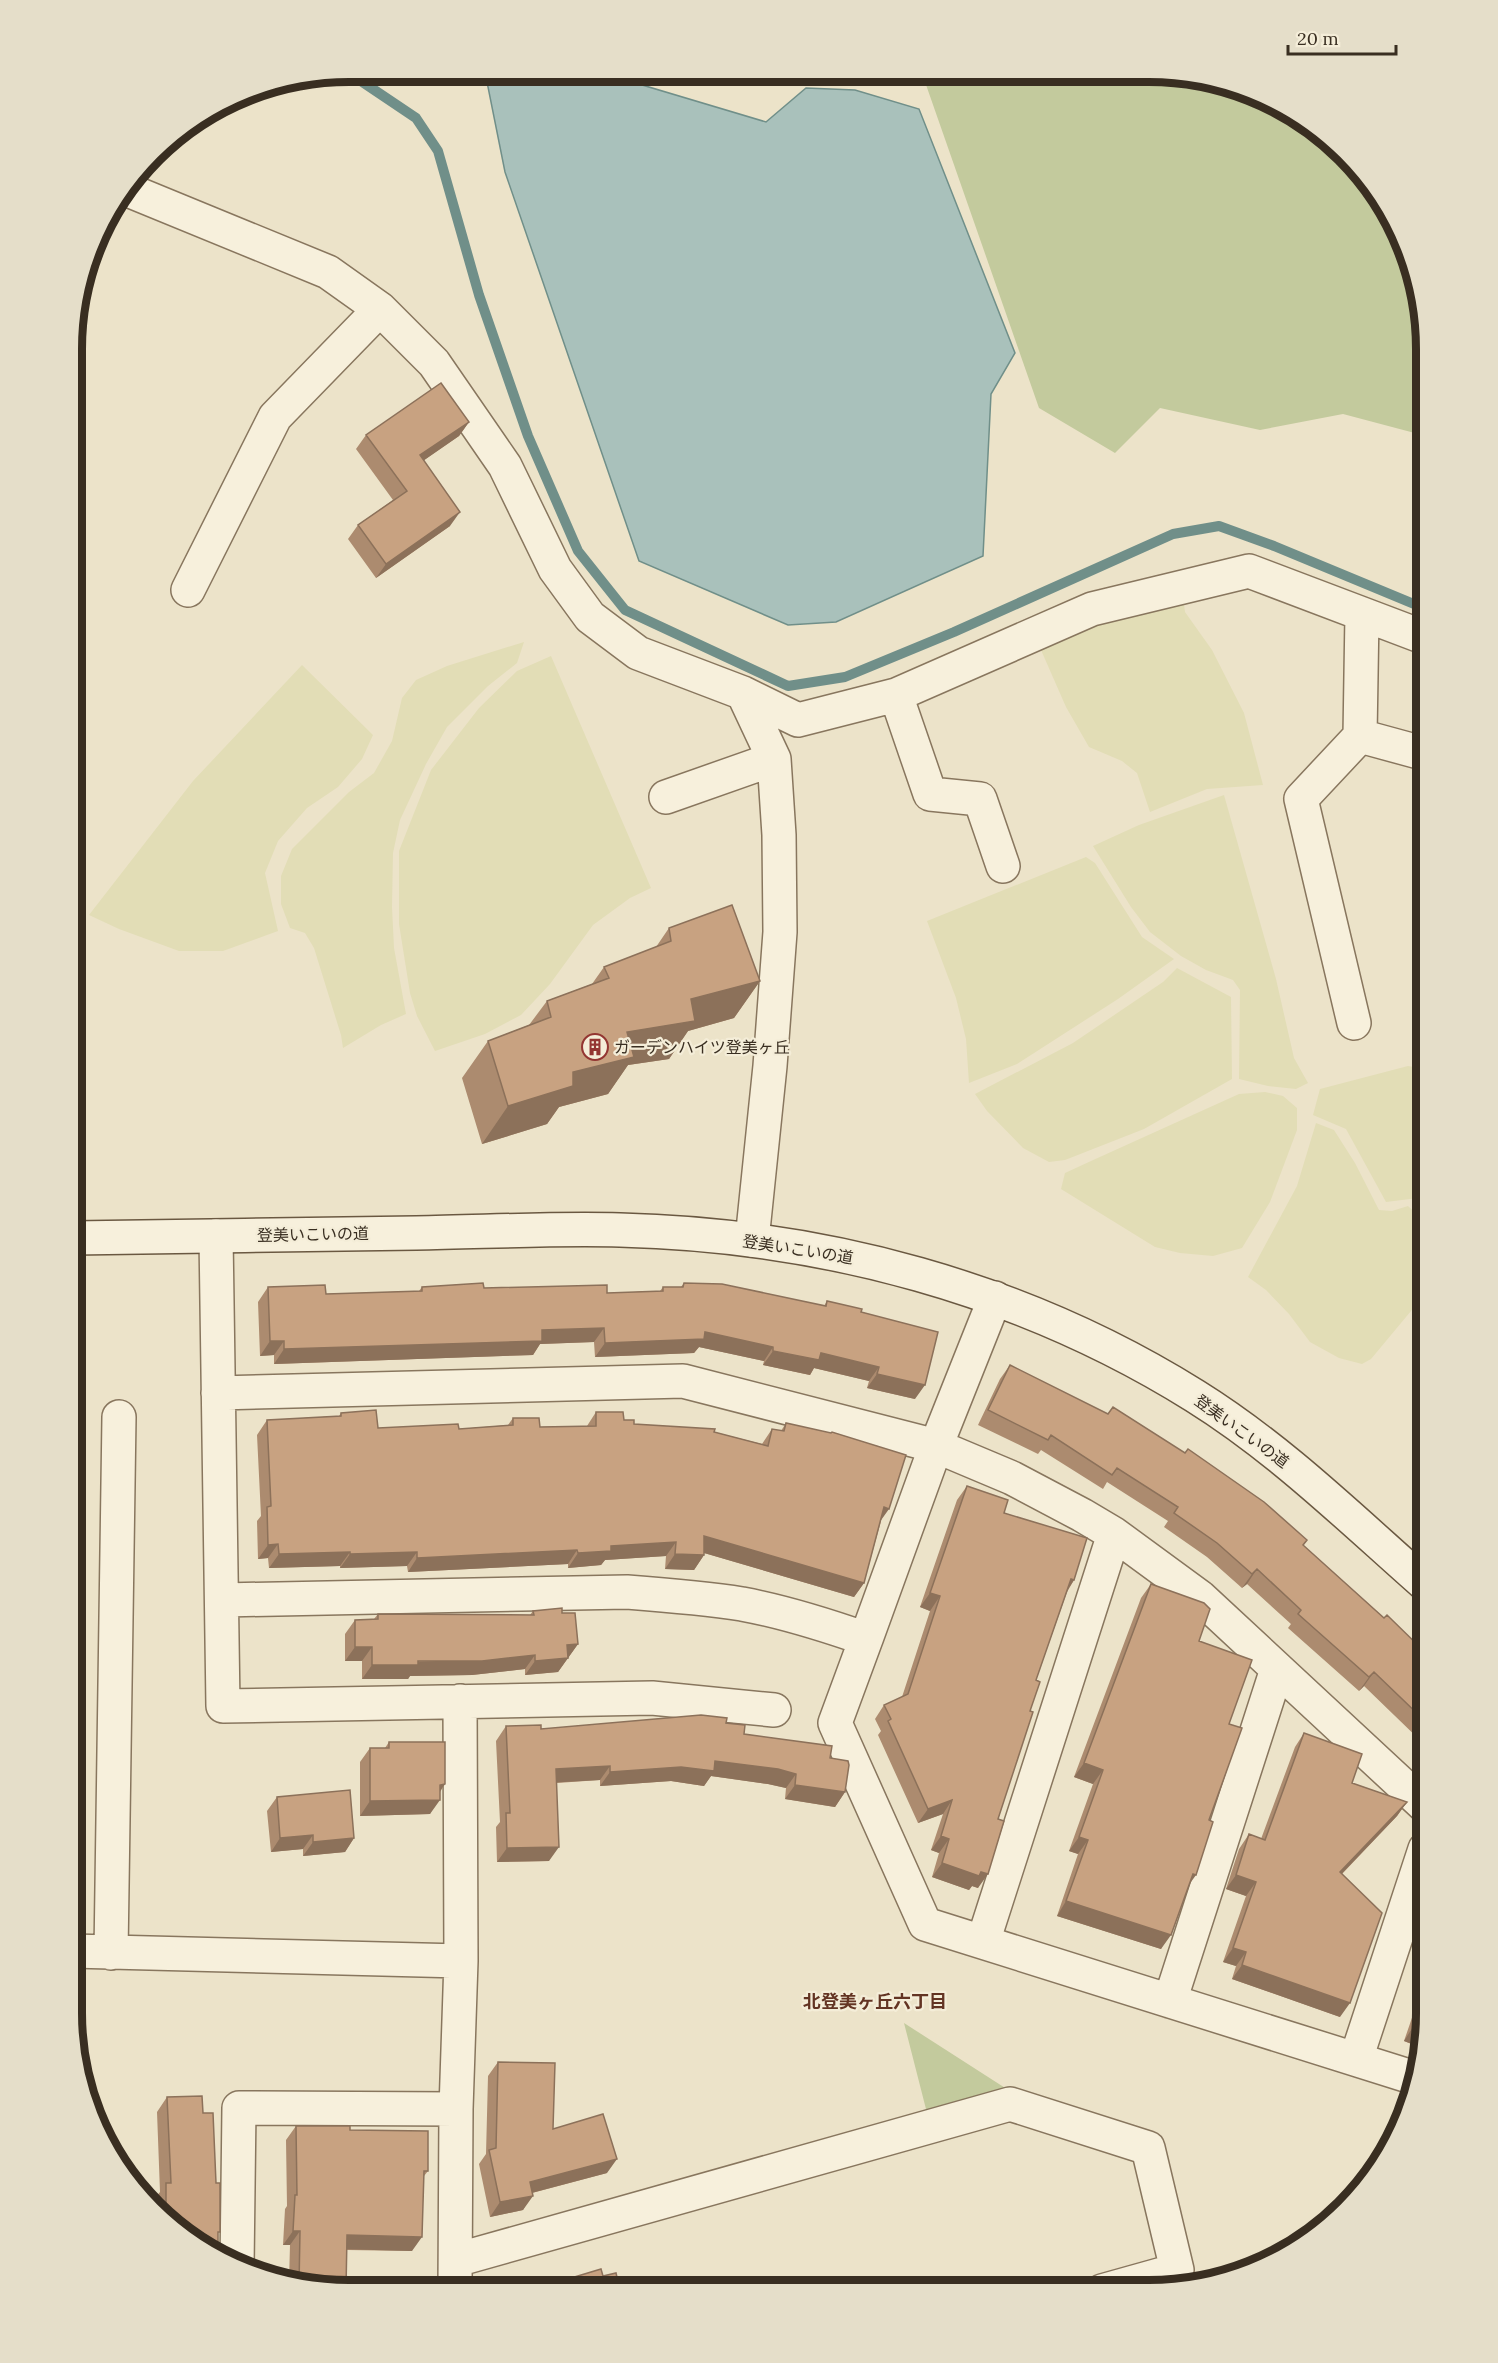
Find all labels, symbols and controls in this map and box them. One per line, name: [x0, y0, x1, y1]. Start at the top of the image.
scale bar: [1288, 18, 1396, 56]
text: 20 m: [1297, 27, 1339, 50]
building icon: ガーデンハイツ登美ヶ丘: [580, 1032, 610, 1062]
place label: ガーデンハイツ登美ヶ丘: [614, 1037, 790, 1057]
street label: 登美いこいの道: [257, 1223, 369, 1245]
street label: 登美いこいの道: [741, 1230, 855, 1268]
street label: 登美いこいの道: [1191, 1390, 1293, 1472]
district label: 北登美ヶ丘六丁目: [803, 1990, 947, 2013]

